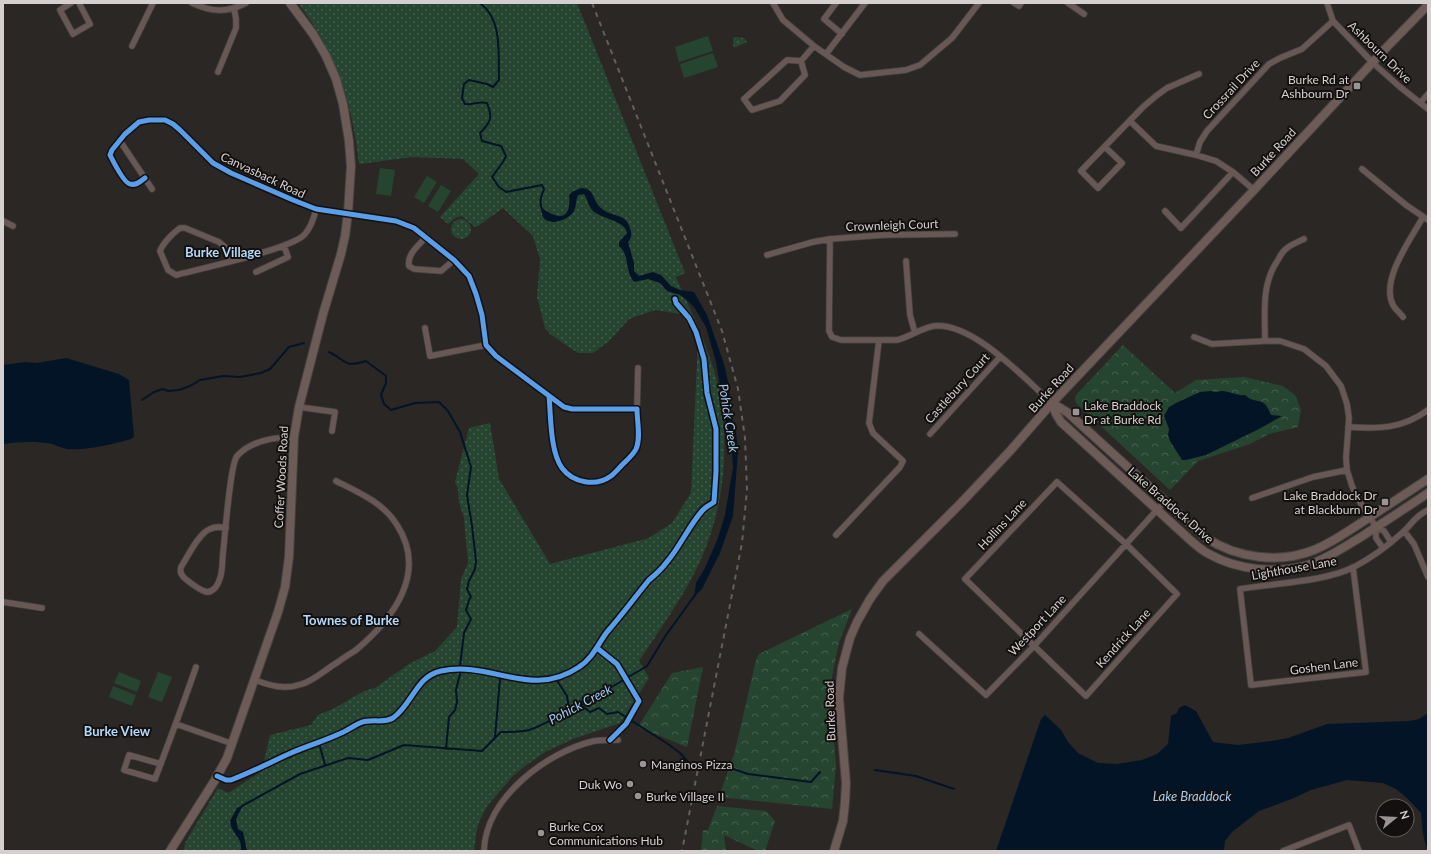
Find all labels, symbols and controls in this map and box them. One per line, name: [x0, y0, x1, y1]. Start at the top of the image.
street label: Ashbourn Drive: [1345, 18, 1415, 86]
street label: Crossrail Drive: [1199, 56, 1263, 122]
place label: Burke Rd at Ashbourn Dr: [1281, 72, 1350, 101]
marker: Burke Rd at Ashbourn Dr: [1352, 81, 1362, 91]
street label: Burke Road: [1247, 125, 1299, 179]
street label: Canvasback Road: [218, 149, 308, 201]
street label: Crownleigh Court: [845, 216, 939, 234]
district label: Burke Village: [185, 244, 261, 260]
street label: Castlebury Court: [921, 349, 993, 426]
street label: Burke Road: [1025, 361, 1077, 415]
water label: Pohick Creek: [716, 382, 742, 454]
place label: Lake Braddock Dr at Burke Rd: [1084, 398, 1162, 427]
marker: Lake Braddock Dr at Burke Rd: [1071, 407, 1081, 417]
street label: Coffer Woods Road: [271, 425, 291, 529]
street label: Lake Braddock Drive: [1125, 464, 1217, 546]
place label: Lake Braddock Dr at Blackburn Dr: [1283, 488, 1378, 517]
street label: Hollins Lane: [975, 495, 1029, 553]
marker: Lake Braddock Dr at Blackburn Dr: [1380, 497, 1390, 507]
street label: Lighthouse Lane: [1250, 553, 1338, 583]
street label: Westport Lane: [1005, 591, 1069, 659]
street label: Kendrick Lane: [1092, 605, 1154, 671]
district label: Townes of Burke: [303, 612, 399, 628]
street label: Goshen Lane: [1289, 654, 1359, 678]
water label: Pohick Creek: [546, 680, 615, 727]
street label: Burke Road: [821, 681, 839, 741]
district label: Burke View: [84, 723, 151, 739]
place label: Manginos Pizza: [651, 757, 732, 772]
marker: Manginos Pizza: [638, 759, 648, 769]
place label: Duk Wo: [579, 777, 622, 792]
marker: Duk Wo: [625, 779, 635, 789]
water label: Lake Braddock: [1153, 788, 1232, 804]
place label: Burke Village II: [646, 789, 724, 804]
marker: Burke Village II: [633, 791, 643, 801]
north arrow: [1375, 798, 1415, 838]
text: N: [1397, 809, 1412, 821]
place label: Burke Cox Communications Hub: [549, 819, 663, 848]
marker: Burke Cox Communications Hub: [536, 828, 546, 838]

